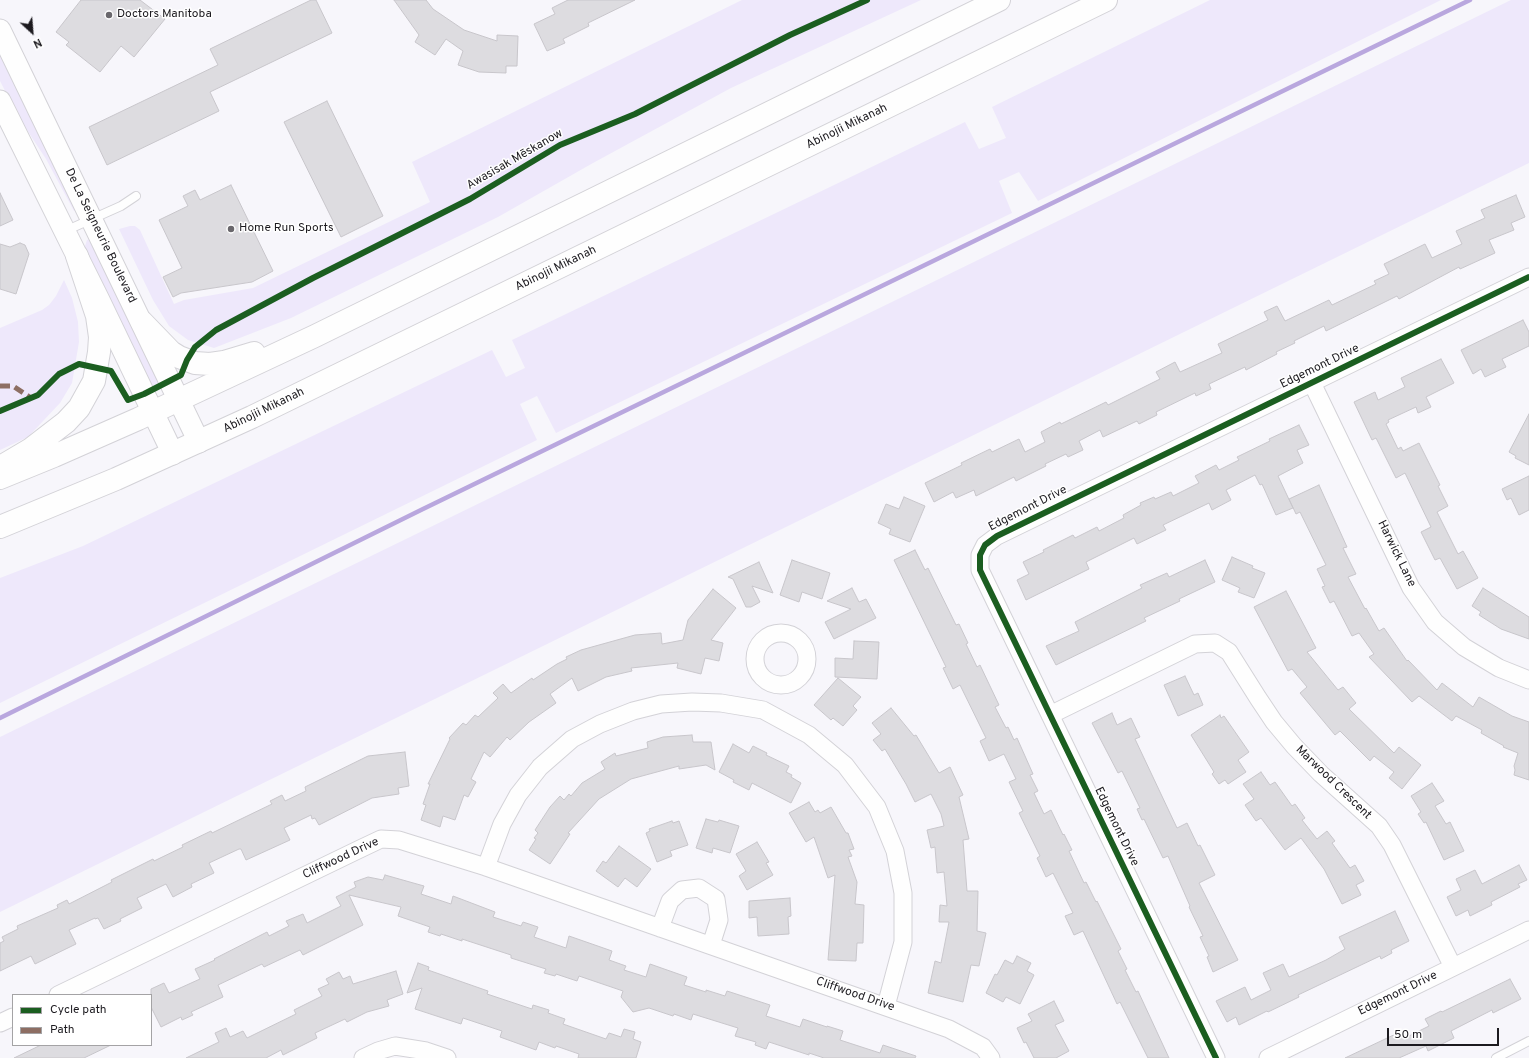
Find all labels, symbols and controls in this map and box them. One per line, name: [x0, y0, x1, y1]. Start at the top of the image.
place label: Doctors Manitoba: [117, 8, 212, 22]
marker: Doctors Manitoba: [104, 10, 114, 20]
north arrow: [12, 12, 52, 52]
text: N: [31, 35, 44, 51]
street label: Abinojii Mikanah: [804, 101, 890, 153]
street label: Awasisak Mēskanow: [464, 127, 566, 193]
street label: De La Seigneurie Boulevard: [61, 166, 139, 306]
place label: Home Run Sports: [239, 222, 334, 236]
marker: Home Run Sports: [226, 224, 236, 234]
street label: Abinojii Mikanah: [513, 243, 599, 295]
street label: Edgemont Drive: [1278, 342, 1362, 392]
street label: Abinojii Mikanah: [221, 385, 307, 437]
street label: Edgemont Drive: [986, 483, 1070, 535]
street label: Harwick Lane: [1374, 518, 1418, 590]
street label: Marwood Crescent: [1292, 743, 1374, 823]
street label: Edgemont Drive: [1091, 785, 1141, 869]
street label: Cliffwood Drive: [301, 835, 381, 883]
street label: Edgemont Drive: [1356, 969, 1440, 1019]
street label: Cliffwood Drive: [814, 975, 896, 1015]
legend: [12, 994, 152, 1046]
text: Cycle path: [50, 1002, 107, 1018]
scale bar: [1389, 1020, 1501, 1046]
text: Path: [50, 1022, 75, 1038]
text: 50 m: [1394, 1027, 1422, 1043]

